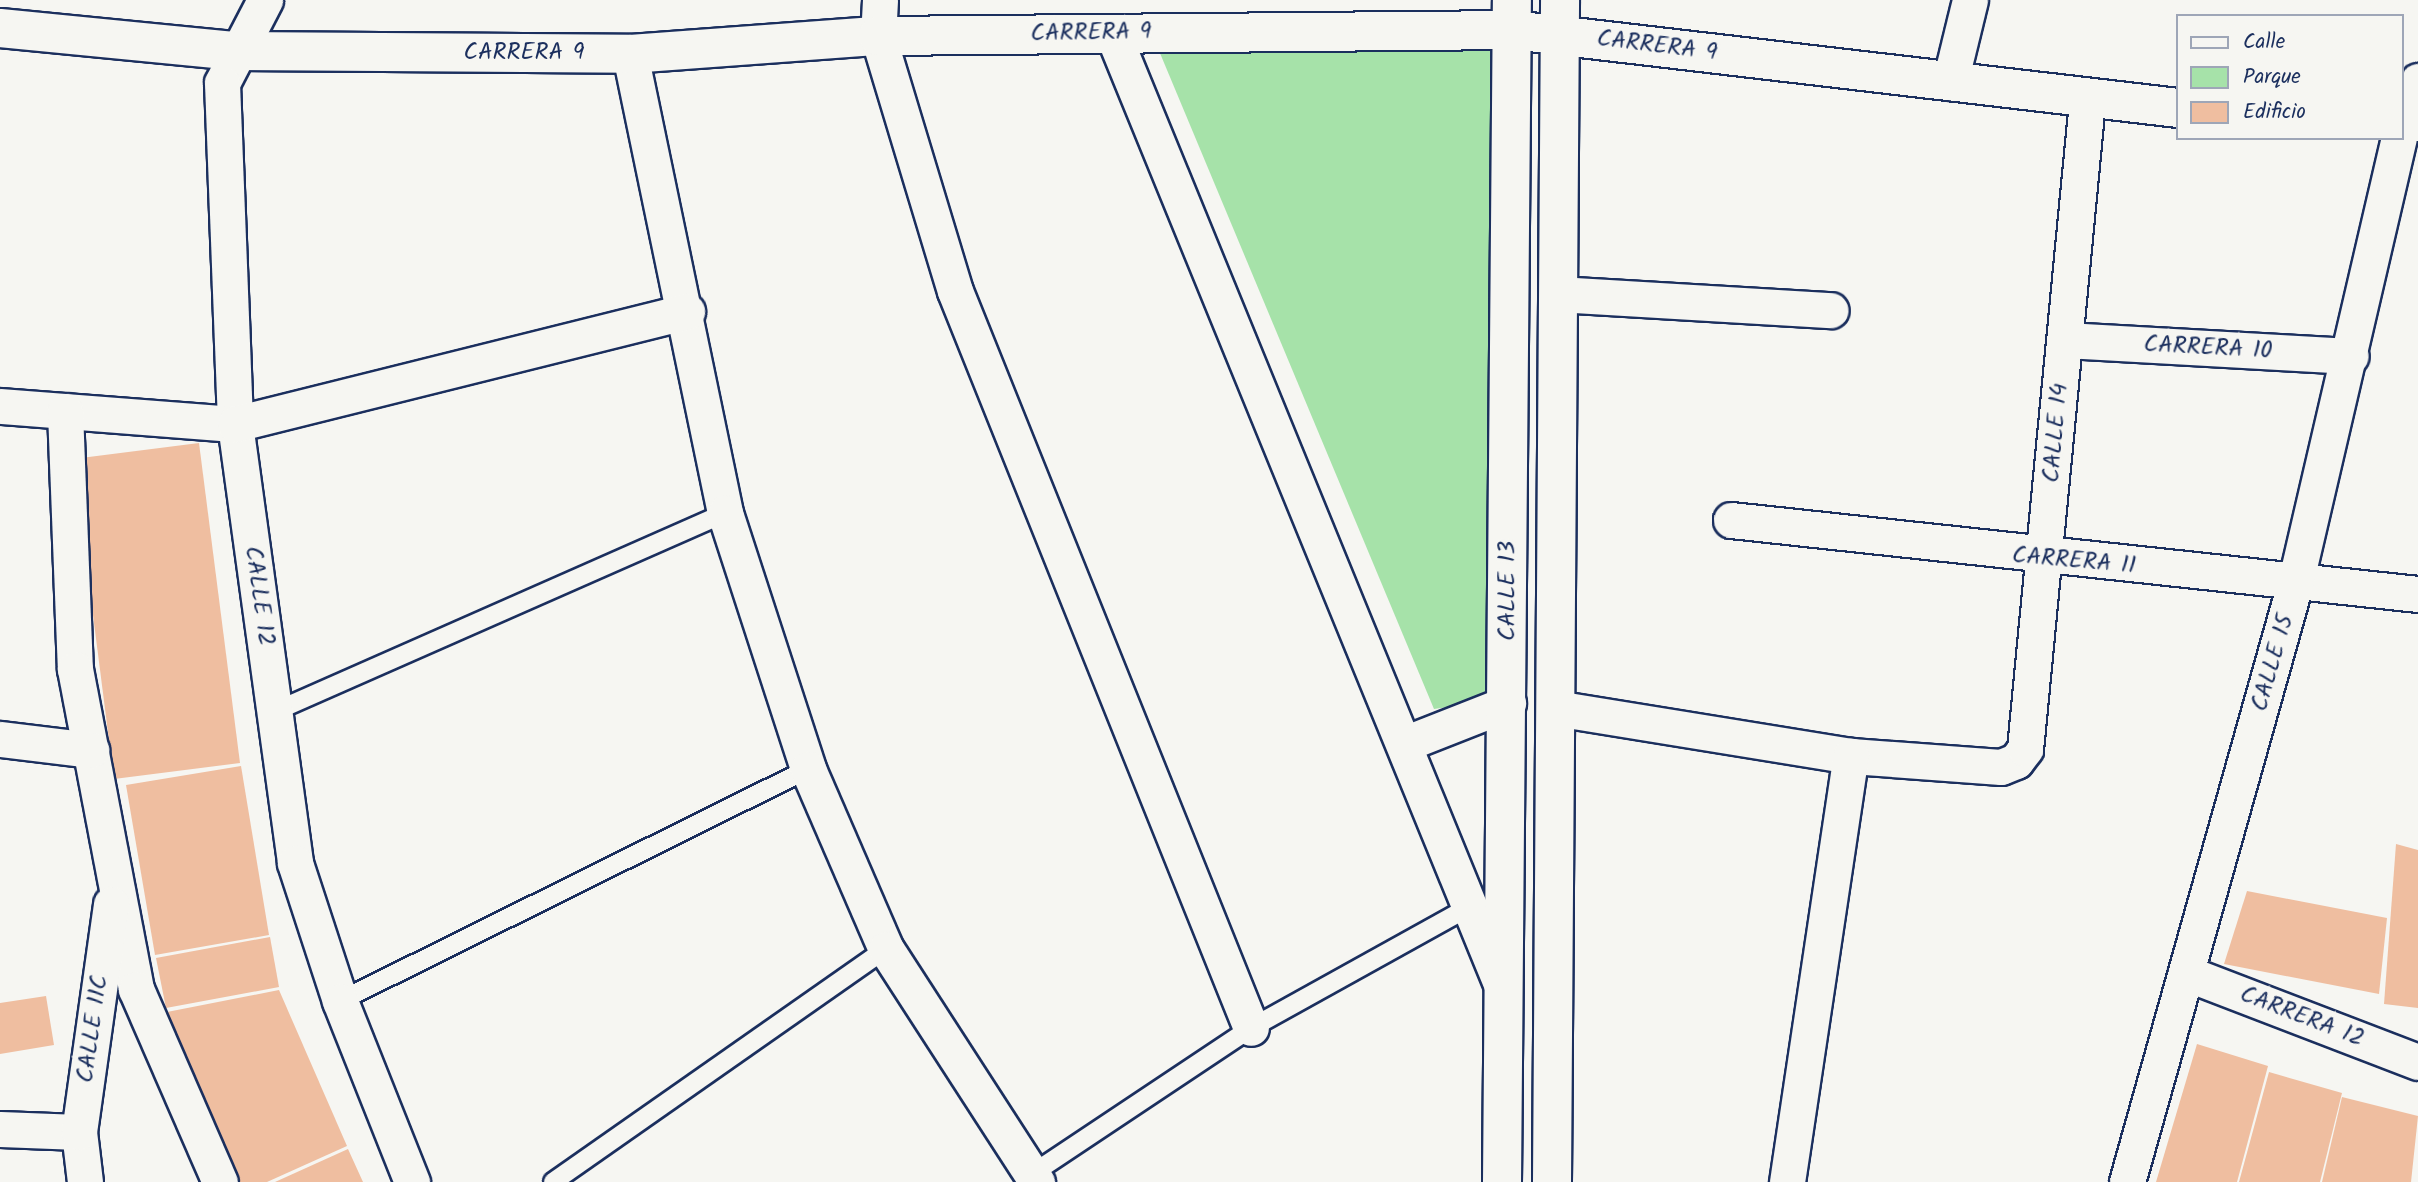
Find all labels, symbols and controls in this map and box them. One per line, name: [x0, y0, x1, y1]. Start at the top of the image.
legend: [2176, 14, 2404, 140]
street label: CARRERA 9: [1030, 18, 1152, 48]
street label: CARRERA 9: [1595, 24, 1719, 68]
text: Calle: [2243, 26, 2285, 59]
street label: CARRERA 9: [464, 39, 584, 67]
text: Parque: [2243, 61, 2301, 94]
text: Edificio: [2243, 96, 2306, 129]
street label: CARRERA 10: [2143, 330, 2273, 366]
street label: CALLE 14: [2037, 382, 2075, 484]
street label: CALLE 13: [1494, 541, 1522, 641]
street label: CARRERA 11: [2011, 541, 2137, 581]
street label: CALLE 12: [238, 544, 280, 648]
street label: CALLE 15: [2245, 611, 2301, 715]
street label: CALLE 11C: [71, 973, 115, 1085]
street label: CARRERA 12: [2236, 980, 2368, 1054]

